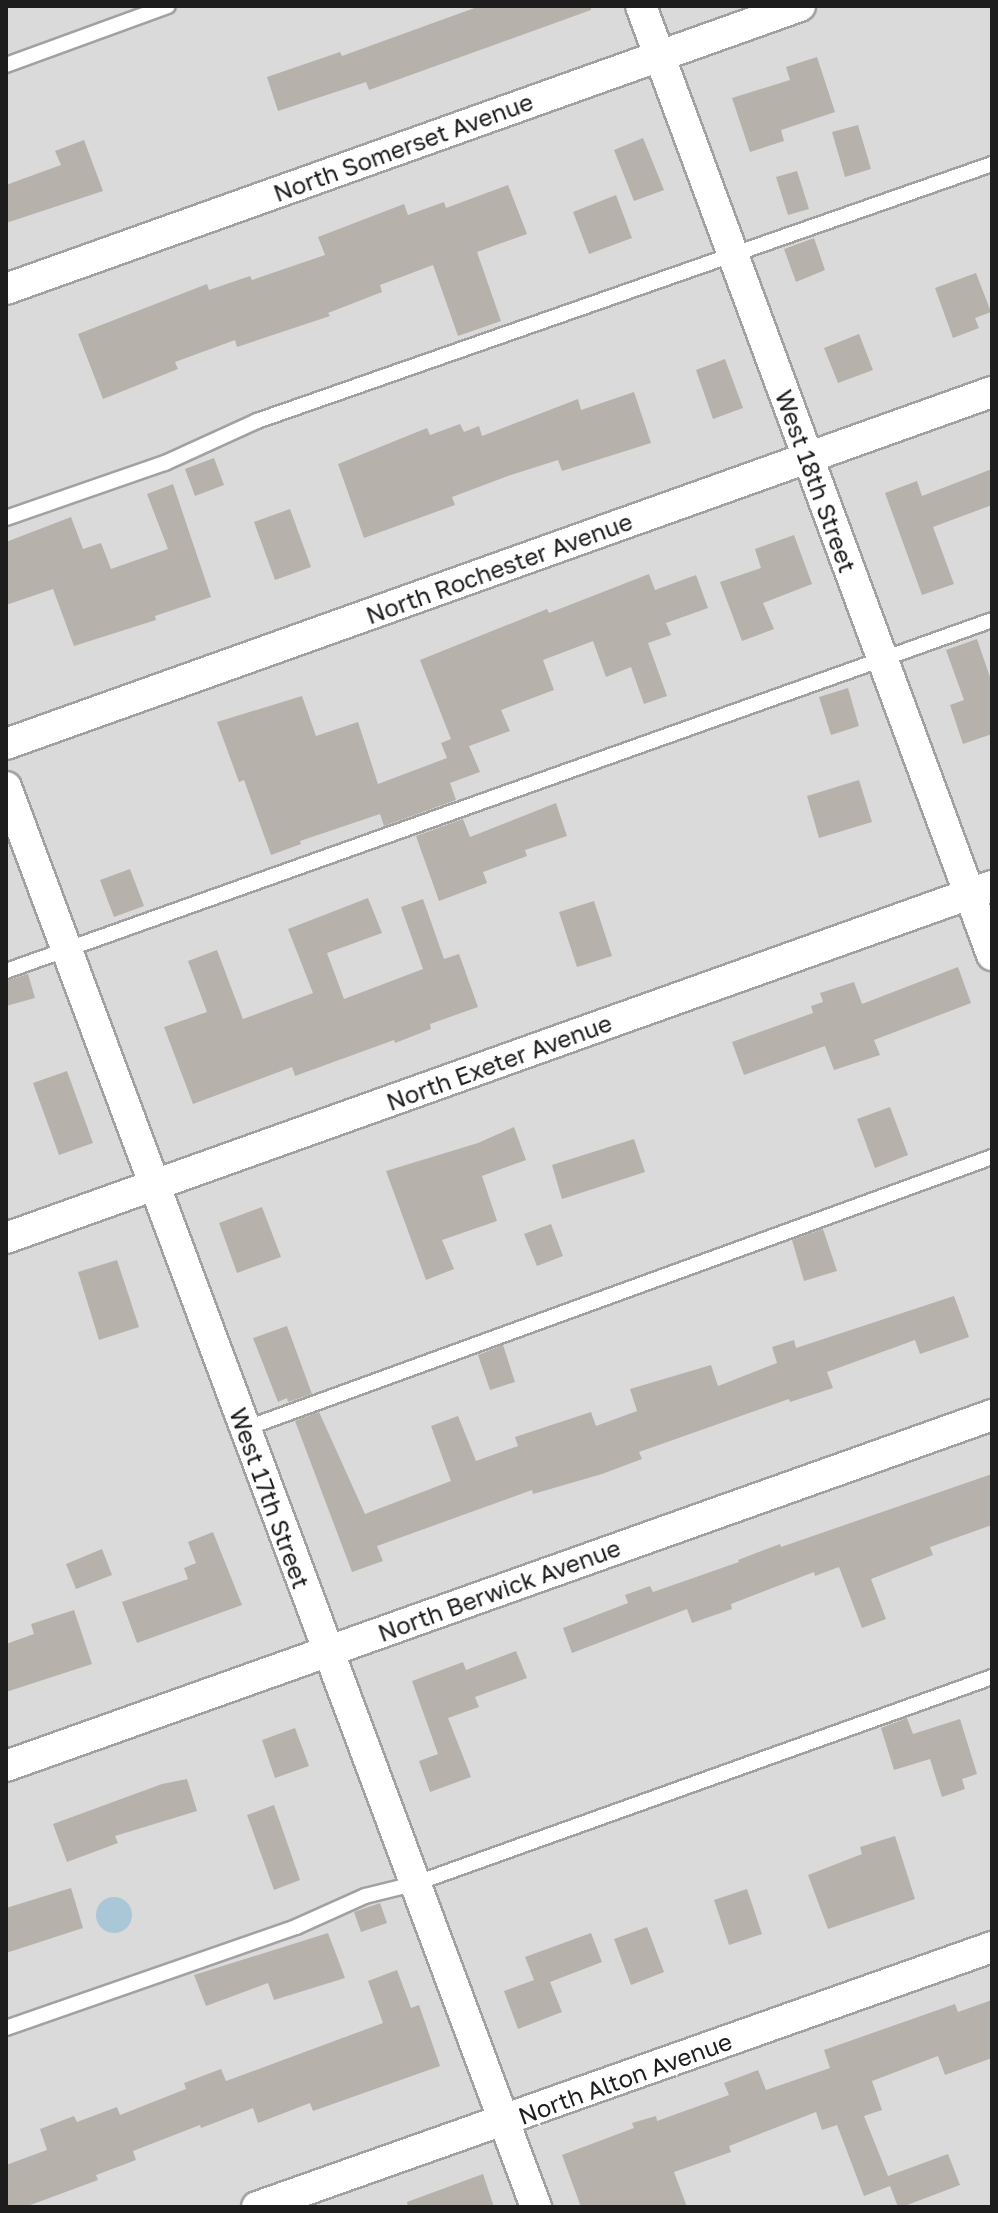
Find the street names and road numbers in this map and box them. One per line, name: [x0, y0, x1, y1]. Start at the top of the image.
street label: North Somerset Avenue: [269, 87, 537, 207]
street label: West 18th Street: [770, 386, 862, 576]
street label: North Rochester Avenue: [362, 506, 636, 630]
street label: North Exeter Avenue: [382, 1008, 616, 1116]
street label: West 17th Street: [224, 1404, 316, 1592]
street label: North Berwick Avenue: [374, 1533, 624, 1647]
street label: North Alton Avenue: [514, 2026, 736, 2130]

